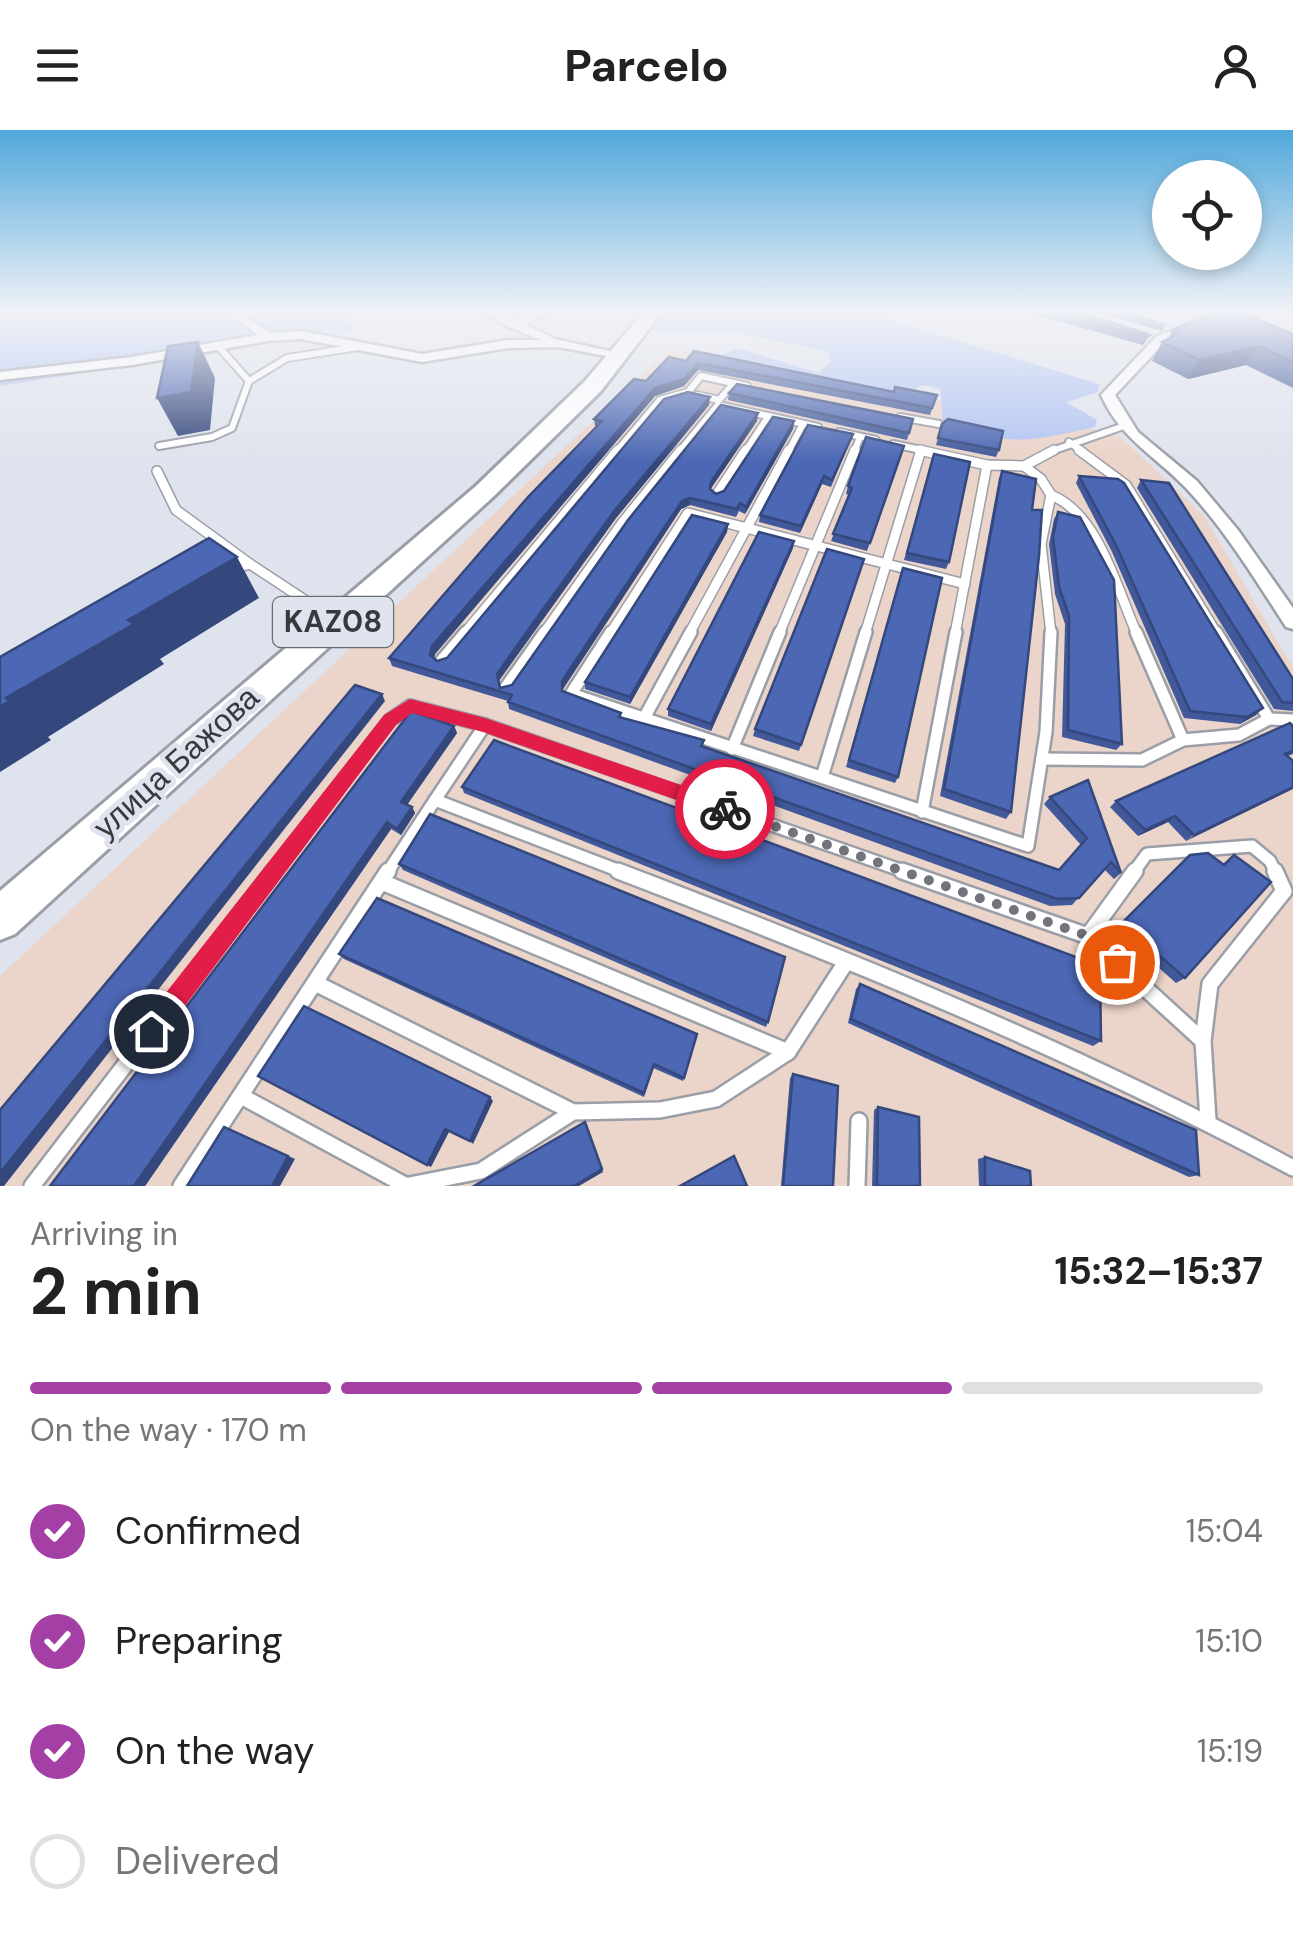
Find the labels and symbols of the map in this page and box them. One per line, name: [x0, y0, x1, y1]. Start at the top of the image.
road number: KAZ08: [273, 597, 393, 647]
street label: улица Бажова: [84, 676, 268, 848]
courier: [675, 759, 775, 859]
pin: [1075, 920, 1160, 1005]
pin: [109, 989, 194, 1074]

